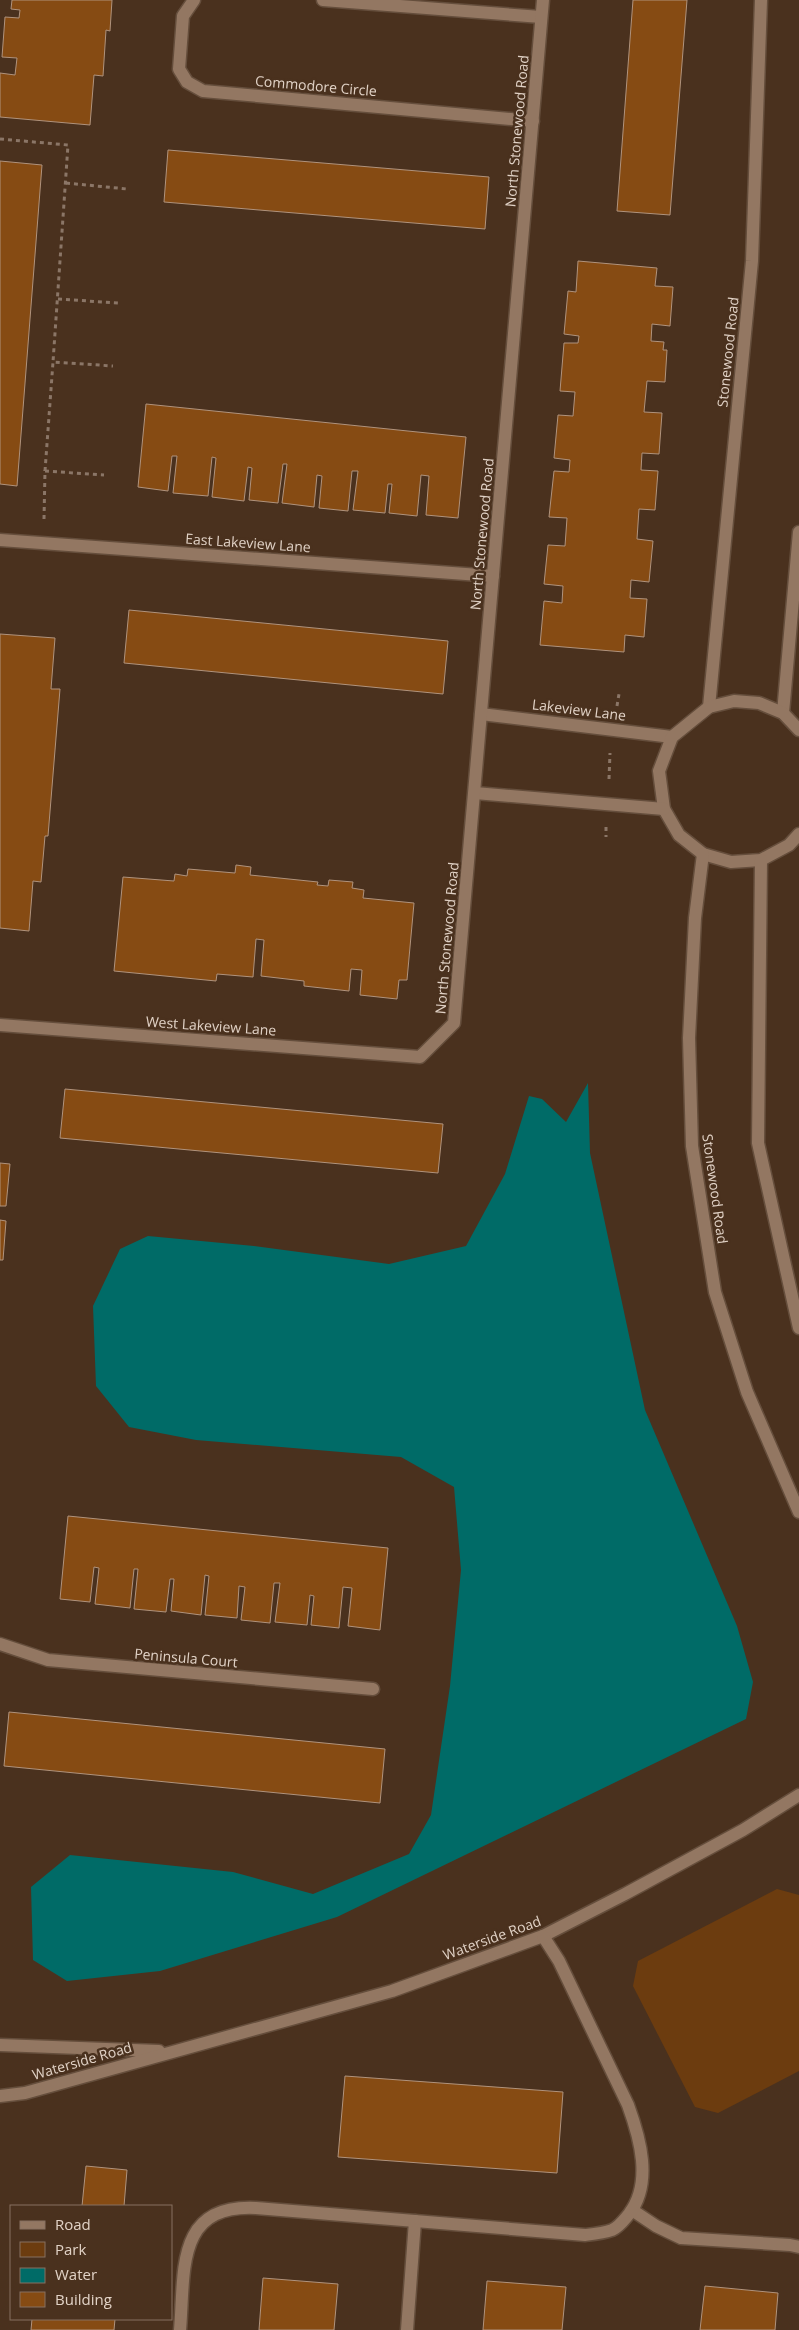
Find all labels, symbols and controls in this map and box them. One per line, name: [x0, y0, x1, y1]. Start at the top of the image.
street label: North Stonewood Road: [500, 54, 533, 208]
street label: Commodore Circle: [254, 71, 378, 100]
street label: Stonewood Road: [712, 296, 743, 408]
street label: North Stonewood Road: [465, 457, 498, 611]
street label: East Lakeview Lane: [185, 529, 311, 556]
street label: Lakeview Lane: [531, 694, 627, 725]
street label: North Stonewood Road: [430, 861, 463, 1015]
street label: West Lakeview Lane: [145, 1011, 277, 1040]
street label: Stonewood Road: [698, 1133, 733, 1245]
street label: Peninsula Court: [134, 1644, 239, 1671]
street label: Waterside Road: [440, 1911, 543, 1964]
street label: Waterside Road: [30, 2037, 134, 2084]
legend: [10, 2205, 172, 2320]
text: Road: [55, 2214, 91, 2234]
text: Park: [55, 2239, 86, 2259]
text: Water: [55, 2264, 97, 2284]
text: Building: [55, 2289, 112, 2309]

